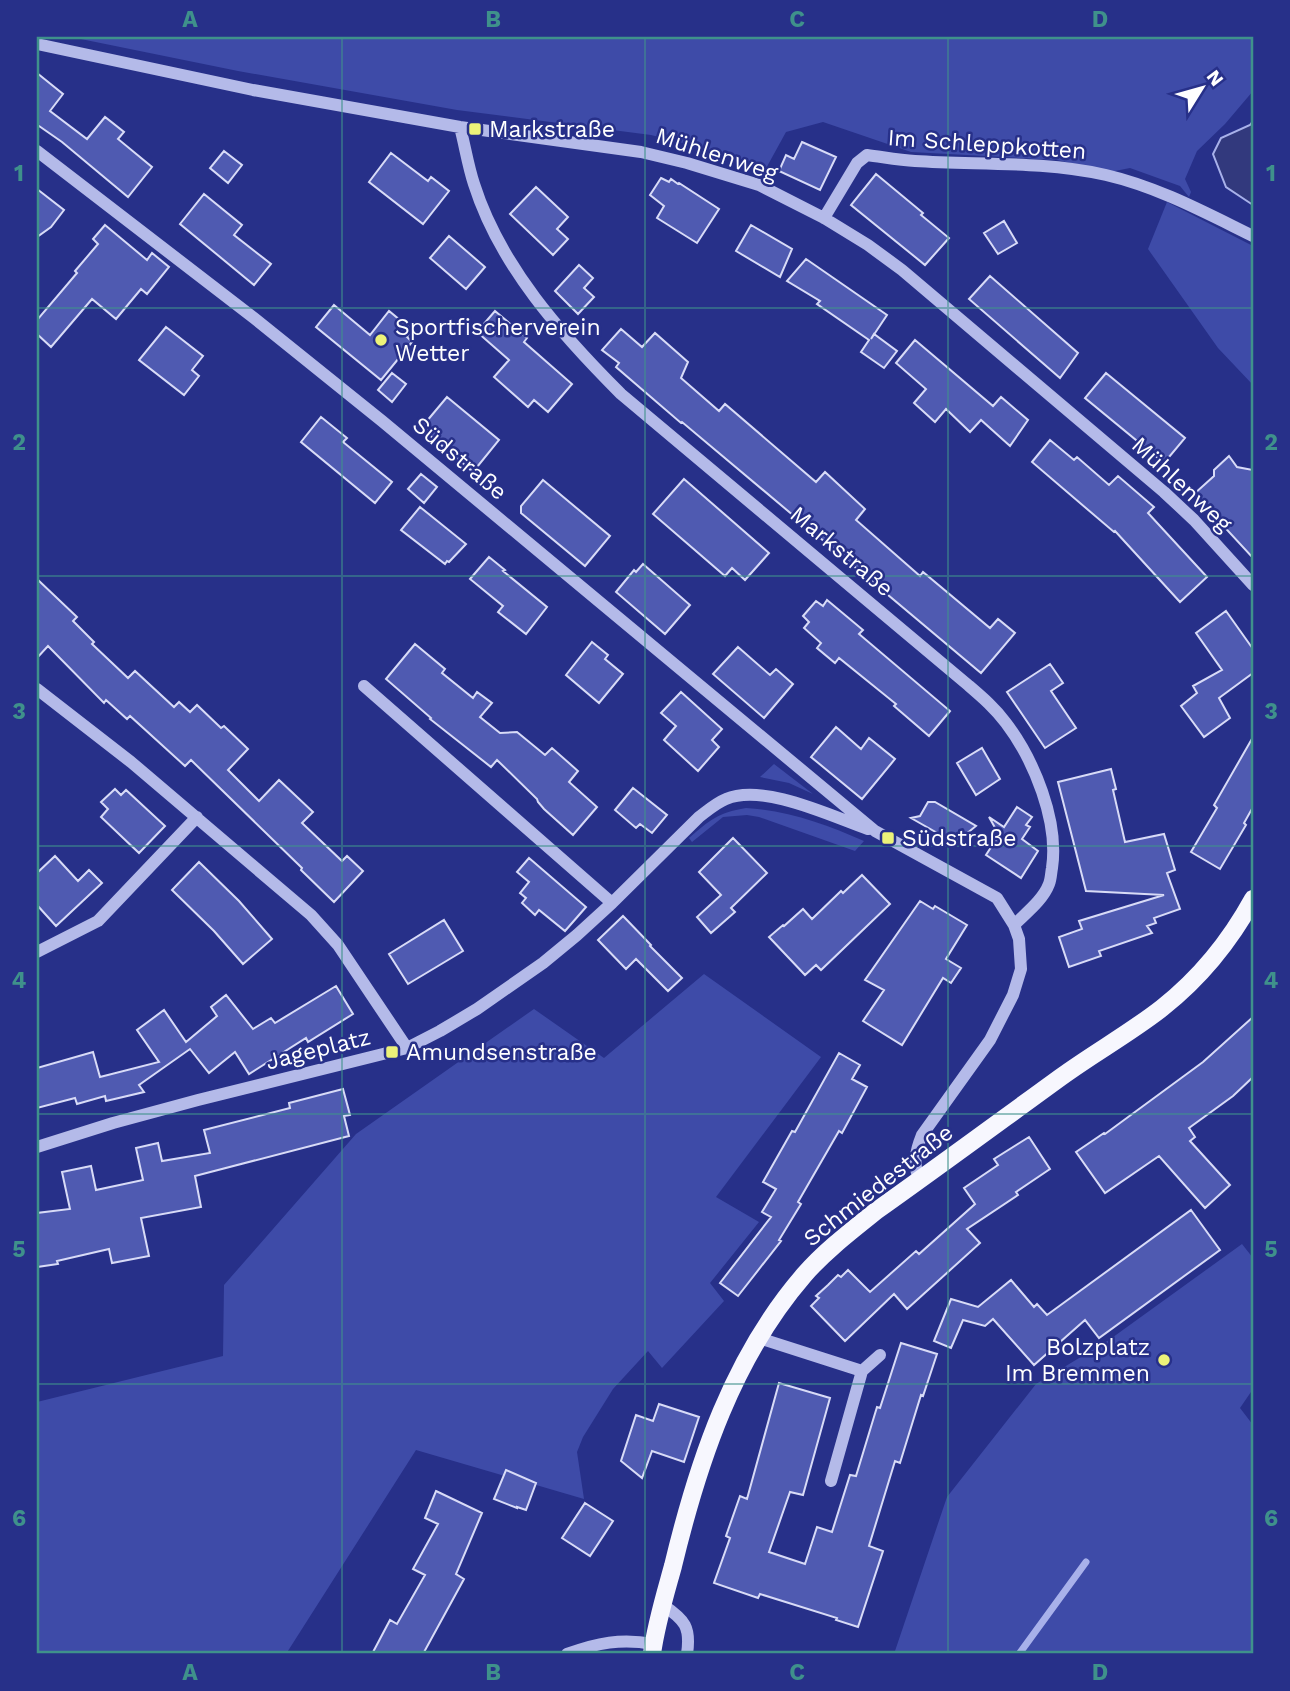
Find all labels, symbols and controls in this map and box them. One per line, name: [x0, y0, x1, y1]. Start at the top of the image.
text: A: [182, 6, 198, 33]
text: B: [485, 6, 501, 33]
text: C: [789, 6, 805, 33]
text: D: [1092, 6, 1108, 33]
north arrow: [1168, 52, 1238, 122]
text: N: [1202, 66, 1229, 91]
place label: Markstraße: [489, 116, 615, 143]
marker: Markstraße: [467, 121, 483, 137]
street label: Mühlenweg: [652, 122, 782, 187]
street label: Im Schleppkotten: [887, 124, 1087, 165]
text: 1: [14, 160, 24, 187]
text: 1: [1266, 160, 1276, 187]
place label: Sportfischerverein Wetter: [395, 314, 601, 367]
marker: Sportfischerverein Wetter: [373, 332, 389, 348]
street label: Südstraße: [407, 411, 512, 506]
text: 2: [12, 429, 26, 456]
text: 2: [1264, 429, 1278, 456]
street label: Mühlenweg: [1126, 431, 1238, 538]
street label: Markstraße: [785, 501, 899, 602]
text: 3: [12, 698, 26, 725]
text: 3: [1264, 698, 1278, 725]
place label: Südstraße: [902, 825, 1017, 852]
marker: Südstraße: [880, 830, 896, 846]
text: 4: [12, 967, 27, 994]
text: 4: [1264, 967, 1279, 994]
street label: Jageplatz: [263, 1023, 373, 1076]
place label: Amundsenstraße: [406, 1039, 597, 1066]
marker: Amundsenstraße: [384, 1044, 400, 1060]
street label: Schmiedestraße: [798, 1119, 958, 1252]
text: 5: [12, 1236, 26, 1263]
text: 5: [1264, 1236, 1278, 1263]
place label: Bolzplatz Im Bremmen: [1005, 1334, 1150, 1387]
marker: Bolzplatz Im Bremmen: [1156, 1352, 1172, 1368]
text: 6: [12, 1505, 26, 1532]
text: 6: [1264, 1505, 1278, 1532]
text: A: [182, 1659, 198, 1686]
text: B: [485, 1659, 501, 1686]
text: C: [789, 1659, 805, 1686]
text: D: [1092, 1659, 1108, 1686]

